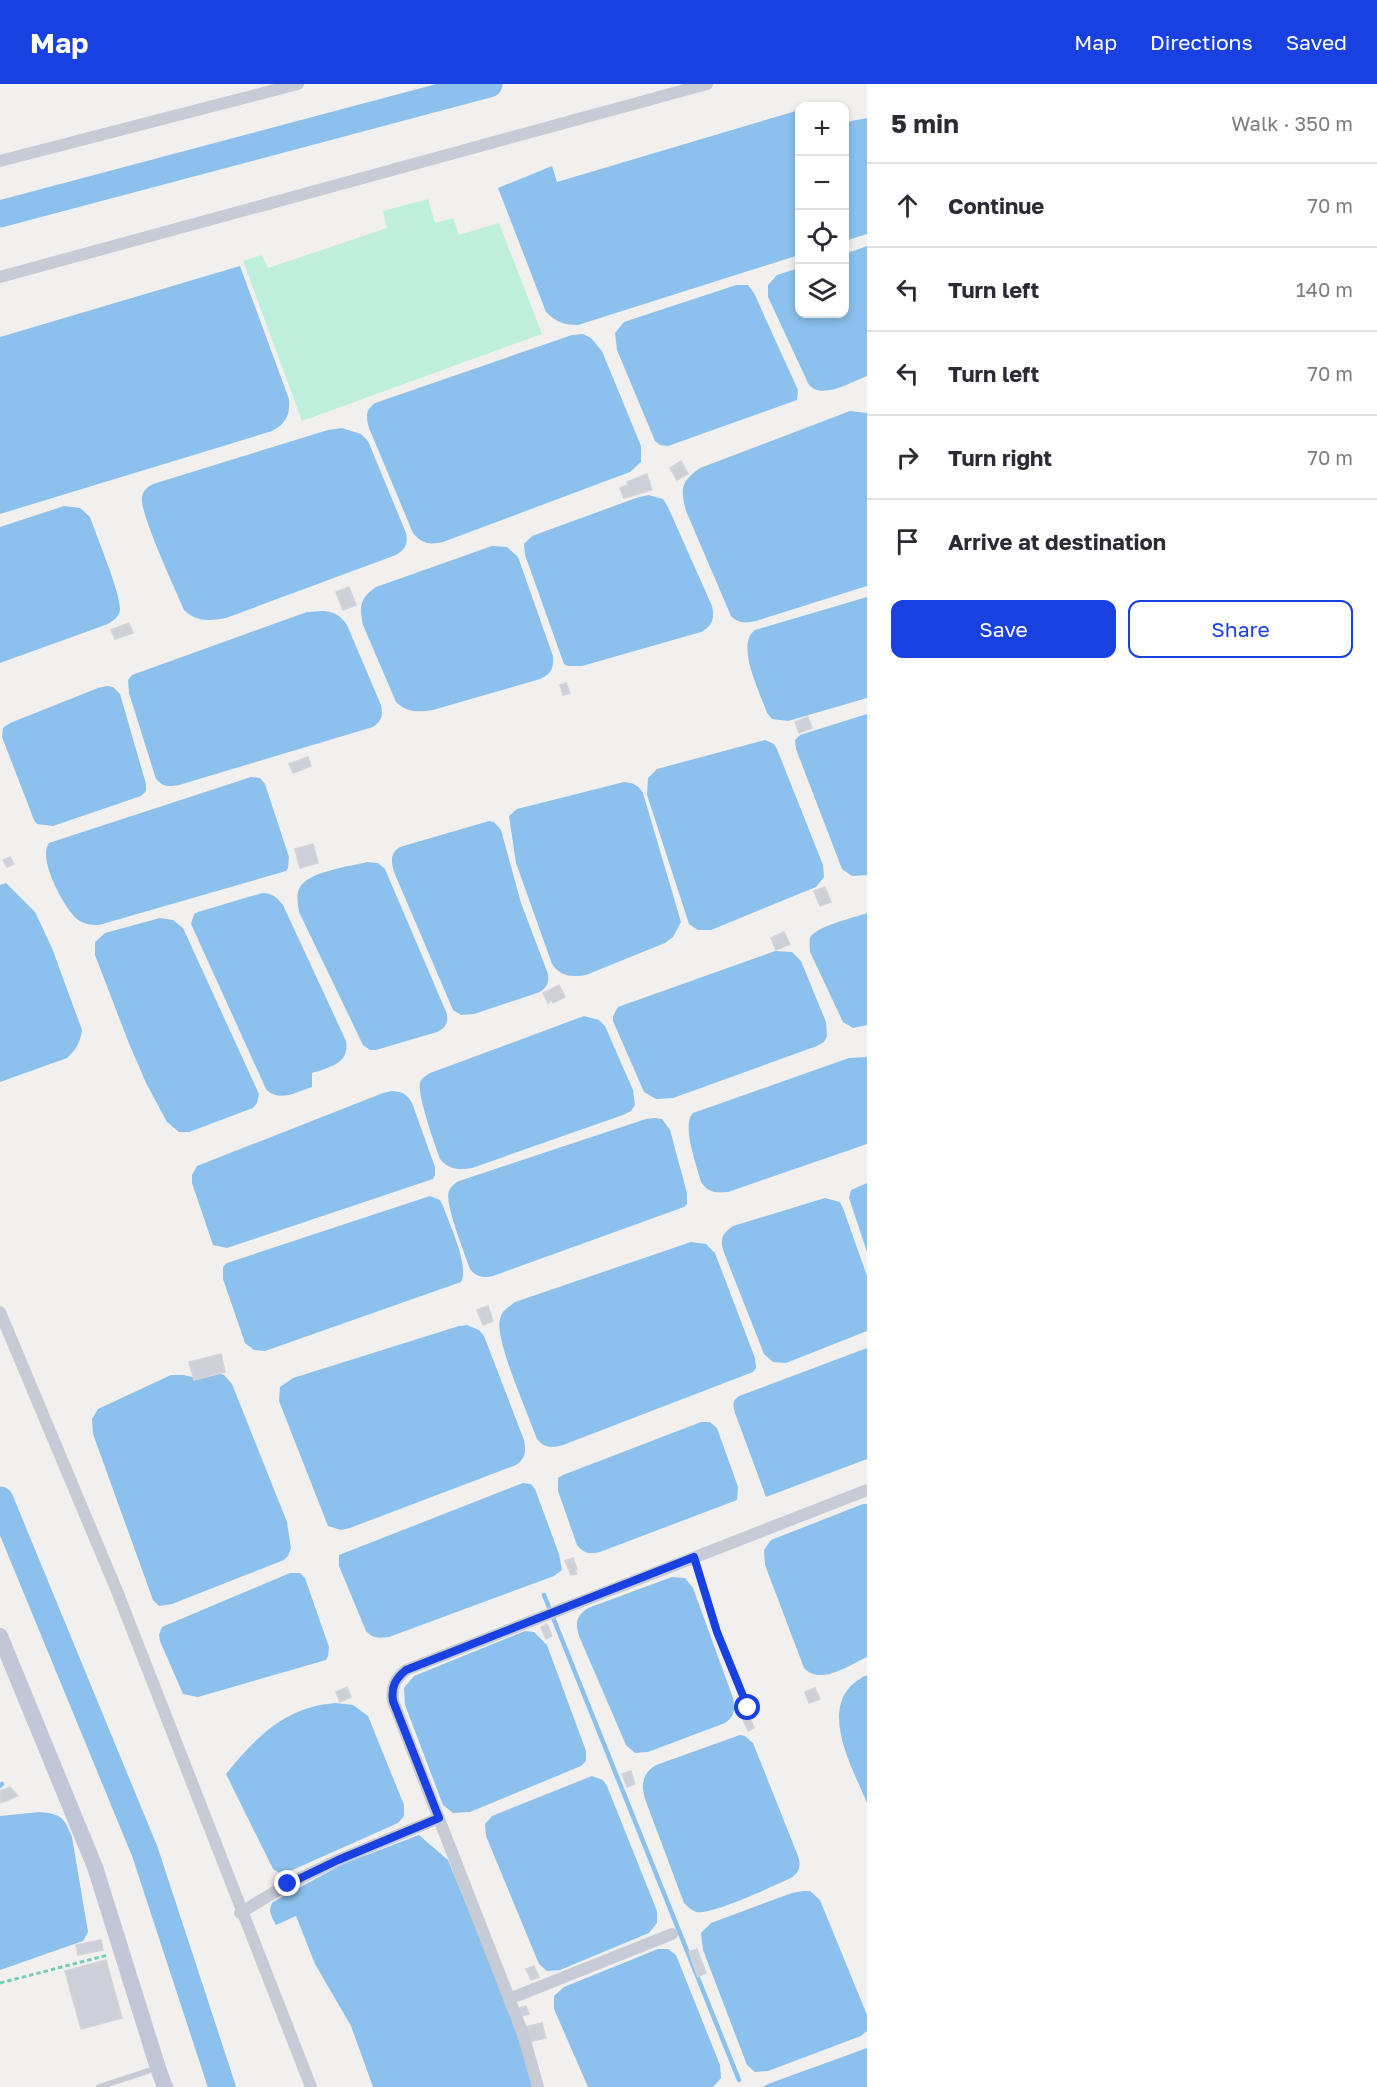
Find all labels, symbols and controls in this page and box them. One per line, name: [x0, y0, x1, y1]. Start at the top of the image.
text: Map: [30, 26, 88, 59]
text: Map: [1074, 29, 1117, 55]
text: Directions: [1150, 29, 1253, 55]
text: Saved: [1286, 29, 1347, 55]
map controls: [795, 102, 849, 318]
button: +: [795, 102, 849, 156]
text: 5 min: [891, 108, 959, 139]
text: Walk · 350 m: [1231, 111, 1353, 135]
button: −: [795, 156, 849, 210]
icon: ahead: [891, 189, 924, 222]
text: Continue: [948, 192, 1044, 219]
text: 70 m: [1307, 193, 1353, 217]
button: locate: [795, 210, 849, 264]
button: layers: [795, 264, 849, 318]
icon: left: [891, 273, 924, 306]
text: Turn left: [948, 276, 1039, 303]
text: 140 m: [1296, 277, 1353, 301]
icon: left: [891, 357, 924, 390]
text: Turn left: [948, 360, 1039, 387]
text: 70 m: [1307, 361, 1353, 385]
icon: right: [891, 441, 924, 474]
text: Turn right: [948, 444, 1052, 471]
text: 70 m: [1307, 445, 1353, 469]
icon: arrive: [891, 525, 924, 558]
text: Arrive at destination: [948, 528, 1166, 555]
button: Save: [891, 600, 1116, 658]
button: Share: [1128, 600, 1353, 658]
route start: [734, 1694, 760, 1720]
route end: [274, 1870, 300, 1896]

